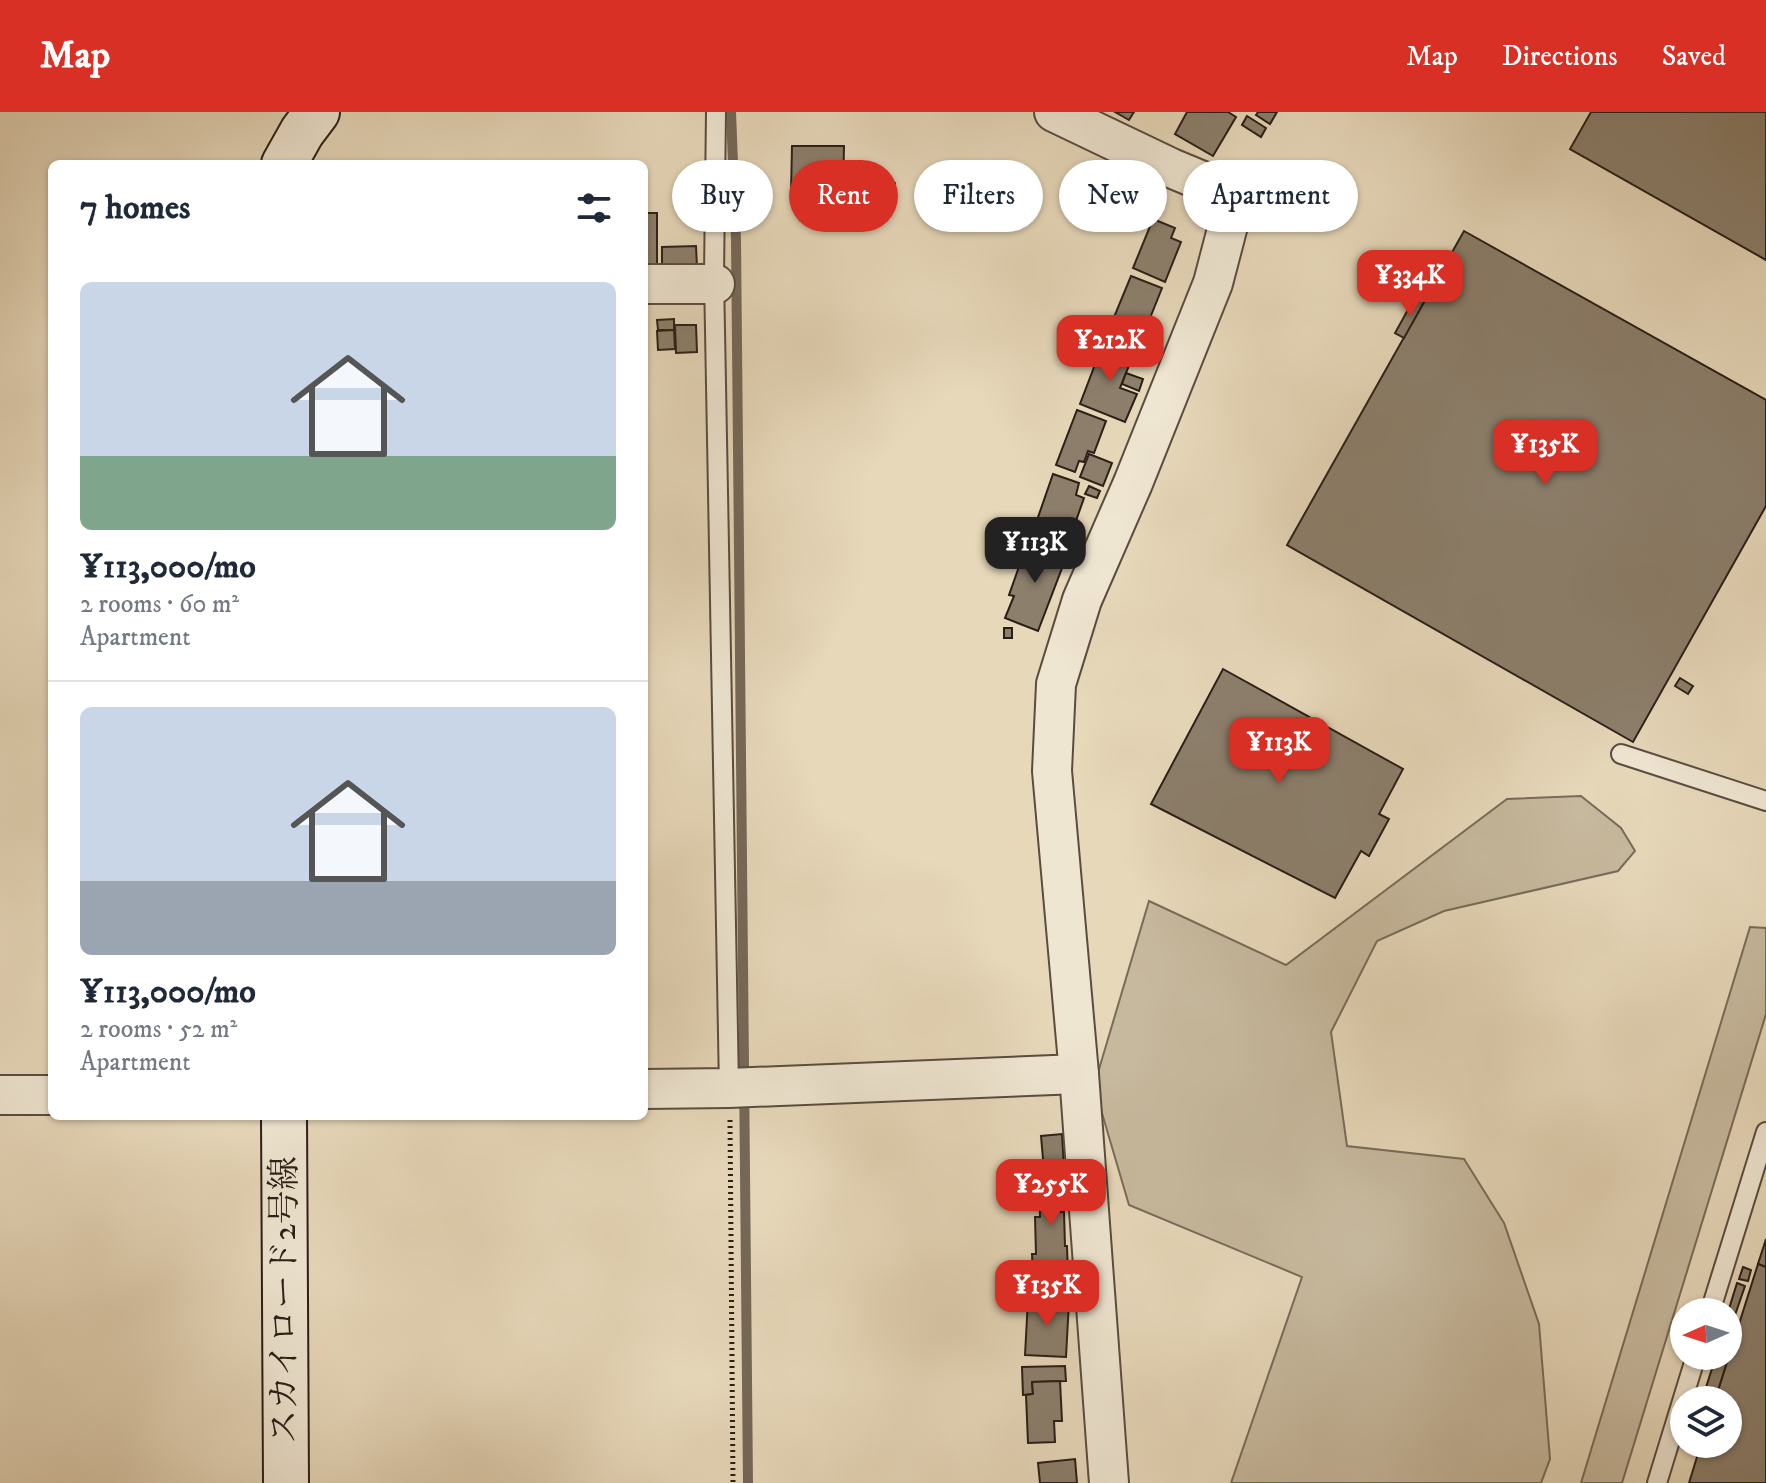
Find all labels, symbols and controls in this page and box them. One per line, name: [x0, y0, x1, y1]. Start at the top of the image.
text: Map: [40, 32, 110, 80]
text: Map: [1406, 39, 1458, 74]
text: Directions: [1502, 39, 1618, 74]
text: Saved: [1662, 39, 1726, 74]
chip: Buy: [672, 160, 773, 232]
chip: Rent: [789, 160, 898, 232]
chip: Filters: [914, 160, 1043, 232]
chip: New: [1059, 160, 1167, 232]
chip: Apartment: [1183, 160, 1358, 232]
icon: filters: [572, 186, 616, 230]
text: 7 homes: [80, 187, 190, 229]
pin: ¥334K: [1354, 250, 1466, 318]
text: ¥334K: [1375, 259, 1445, 292]
pin: ¥212K: [1054, 315, 1166, 383]
text: ¥212K: [1075, 324, 1145, 357]
icon: home: [276, 334, 420, 478]
pin: ¥135K: [1489, 419, 1601, 487]
text: ¥135K: [1511, 428, 1579, 461]
pin: ¥113K: [979, 517, 1091, 585]
text: ¥113K: [1003, 526, 1067, 559]
text: ¥113,000/mo: [80, 546, 256, 588]
text: 2 rooms · 60 m²: [80, 588, 239, 621]
text: Apartment: [80, 621, 191, 654]
pin: ¥113K: [1223, 717, 1335, 785]
text: ¥113K: [1247, 726, 1311, 759]
icon: home: [276, 759, 420, 903]
text: ¥113,000/mo: [80, 971, 256, 1013]
text: 2 rooms · 52 m²: [80, 1013, 237, 1046]
text: Apartment: [80, 1046, 191, 1079]
street label: スカイロード2号線: [264, 1156, 306, 1444]
pin: ¥255K: [995, 1159, 1107, 1227]
text: ¥255K: [1014, 1168, 1088, 1201]
pin: ¥135K: [991, 1260, 1103, 1328]
text: ¥135K: [1013, 1269, 1081, 1302]
north arrow: [1670, 1298, 1742, 1370]
map controls: [1670, 1298, 1742, 1458]
button: layers: [1670, 1386, 1742, 1458]

